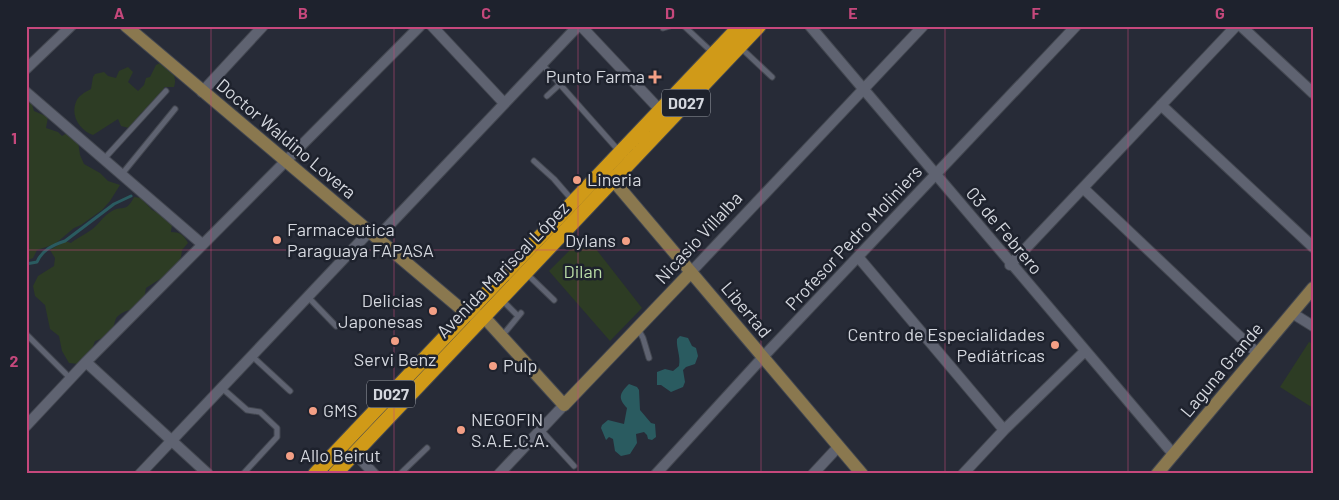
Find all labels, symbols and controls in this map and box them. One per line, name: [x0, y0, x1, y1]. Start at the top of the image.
text: A: [114, 3, 125, 22]
text: B: [298, 3, 308, 22]
text: C: [481, 3, 491, 22]
text: D: [665, 3, 675, 22]
text: E: [848, 3, 858, 22]
text: F: [1032, 3, 1041, 22]
text: G: [1215, 3, 1225, 22]
place label: Punto Farma: [546, 65, 645, 87]
marker: Punto Farma: [649, 71, 661, 83]
street label: Doctor Waldino Lovera: [212, 73, 361, 203]
road number: D027: [662, 90, 710, 116]
text: 1: [11, 128, 17, 147]
street label: Profesor Pedro Moliniers: [780, 160, 926, 314]
place label: Lineria: [587, 168, 641, 190]
marker: Lineria: [571, 174, 583, 186]
street label: 03 de Febrero: [962, 182, 1048, 279]
street label: Nicasio Villalba: [650, 187, 746, 288]
street label: Avenida Mariscal López: [432, 197, 573, 342]
place label: Farmaceutica Paraguaya FAPASA: [287, 218, 434, 261]
place label: Dylans: [565, 229, 616, 251]
marker: Farmaceutica Paraguaya FAPASA: [271, 234, 283, 246]
marker: Dylans: [620, 235, 632, 247]
park label: Dilan: [564, 260, 602, 282]
street label: Libertad: [717, 277, 777, 342]
place label: Delicias Japonesas: [338, 289, 423, 332]
marker: Delicias Japonesas: [427, 305, 439, 317]
street label: Laguna Grande: [1175, 317, 1267, 421]
place label: Centro de Especialidades Pediátricas: [848, 323, 1045, 366]
marker: Servi Benz: [389, 335, 401, 347]
marker: Centro de Especialidades Pediátricas: [1049, 339, 1061, 351]
place label: Servi Benz: [354, 348, 436, 370]
text: 2: [10, 351, 19, 370]
place label: Pulp: [503, 354, 537, 376]
marker: Pulp: [487, 360, 499, 372]
road number: D027: [367, 380, 415, 408]
place label: GMS: [323, 399, 357, 421]
marker: GMS: [307, 405, 319, 417]
place label: NEGOFIN S.A.E.C.A.: [471, 408, 550, 451]
marker: NEGOFIN S.A.E.C.A.: [455, 424, 467, 436]
place label: Allo Beirut: [300, 444, 381, 466]
marker: Allo Beirut: [284, 450, 296, 462]

